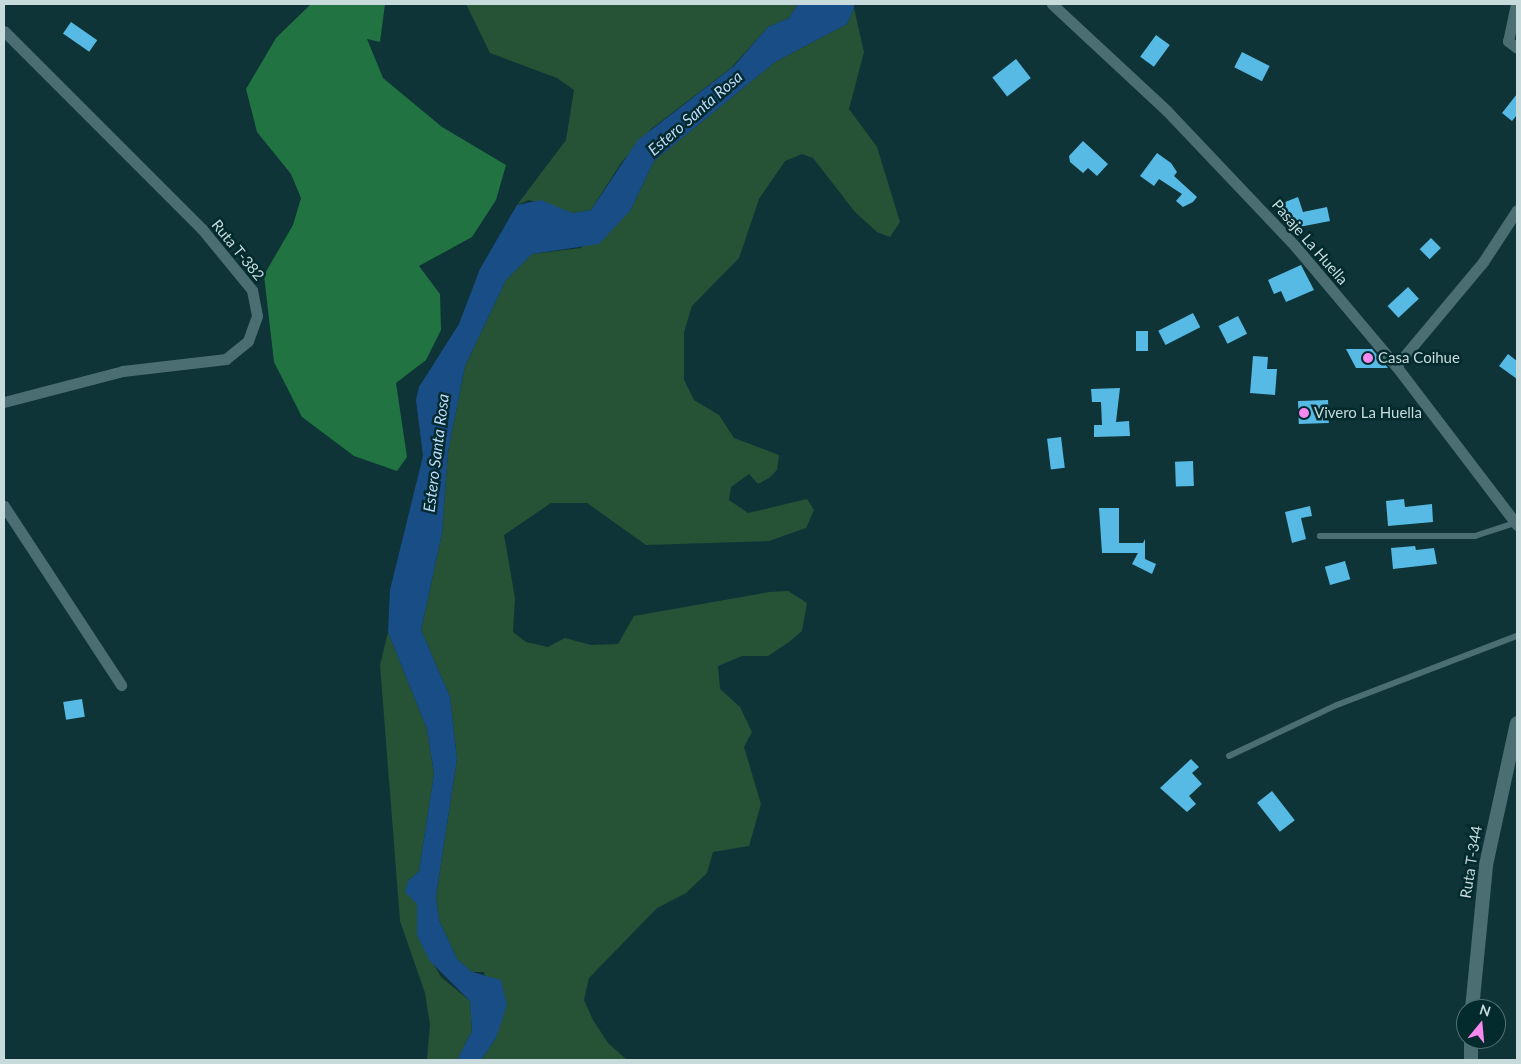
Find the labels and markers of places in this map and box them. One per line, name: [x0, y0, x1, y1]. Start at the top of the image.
place label: Casa Coihue: [1378, 349, 1460, 367]
marker: Casa Coihue: [1362, 352, 1374, 364]
place label: Vivero La Huella: [1314, 404, 1422, 422]
marker: Vivero La Huella: [1298, 407, 1310, 419]

